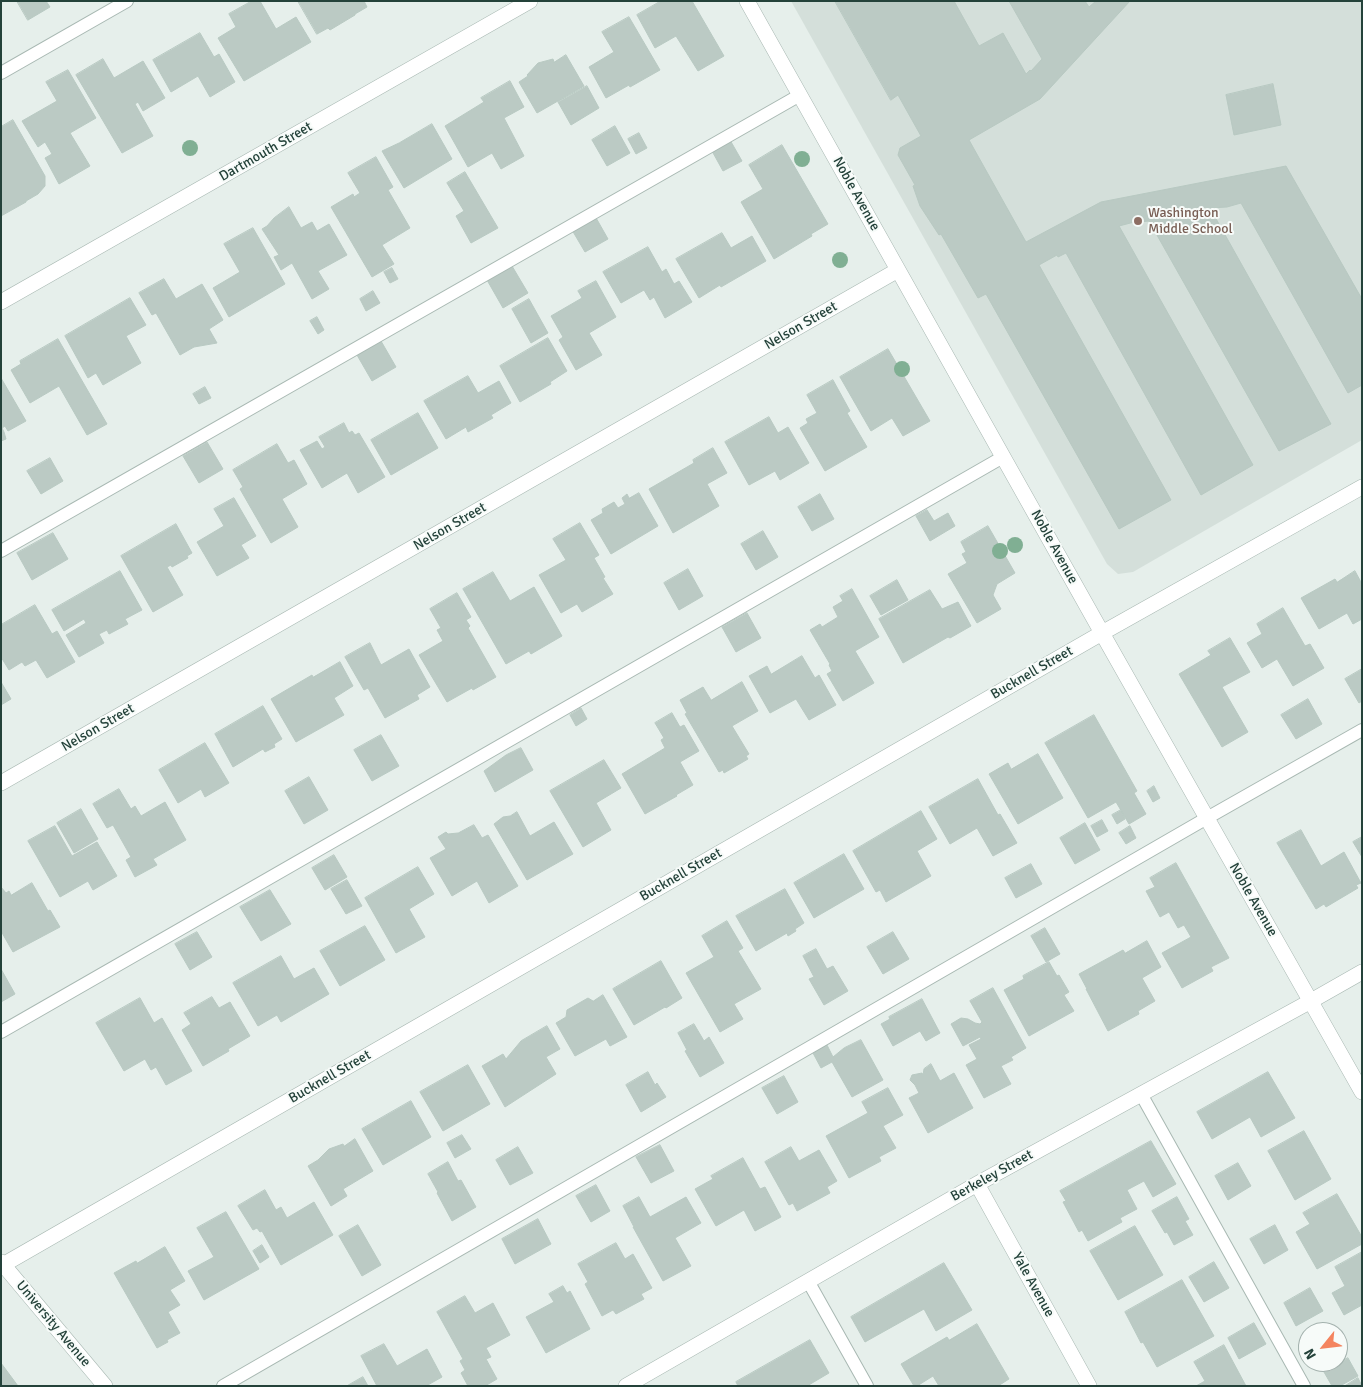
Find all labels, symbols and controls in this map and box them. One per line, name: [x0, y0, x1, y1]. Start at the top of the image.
street label: Dartmouth Street: [217, 119, 315, 185]
street label: Noble Avenue: [829, 154, 883, 234]
place label: Washington Middle School: [1148, 205, 1233, 238]
marker: Washington Middle School: [1132, 215, 1144, 227]
street label: Nelson Street: [762, 298, 840, 354]
street label: Nelson Street: [411, 499, 489, 555]
street label: Noble Avenue: [1027, 507, 1081, 587]
street label: Bucknell Street: [988, 643, 1076, 703]
street label: Nelson Street: [59, 700, 137, 756]
street label: Bucknell Street: [637, 845, 725, 905]
street label: Noble Avenue: [1225, 860, 1281, 940]
street label: Bucknell Street: [286, 1047, 374, 1107]
street label: Berkeley Street: [948, 1147, 1036, 1205]
street label: Yale Avenue: [1008, 1250, 1058, 1320]
street label: University Avenue: [12, 1278, 94, 1370]
north arrow: [1298, 1322, 1348, 1372]
text: N: [1301, 1346, 1320, 1362]

